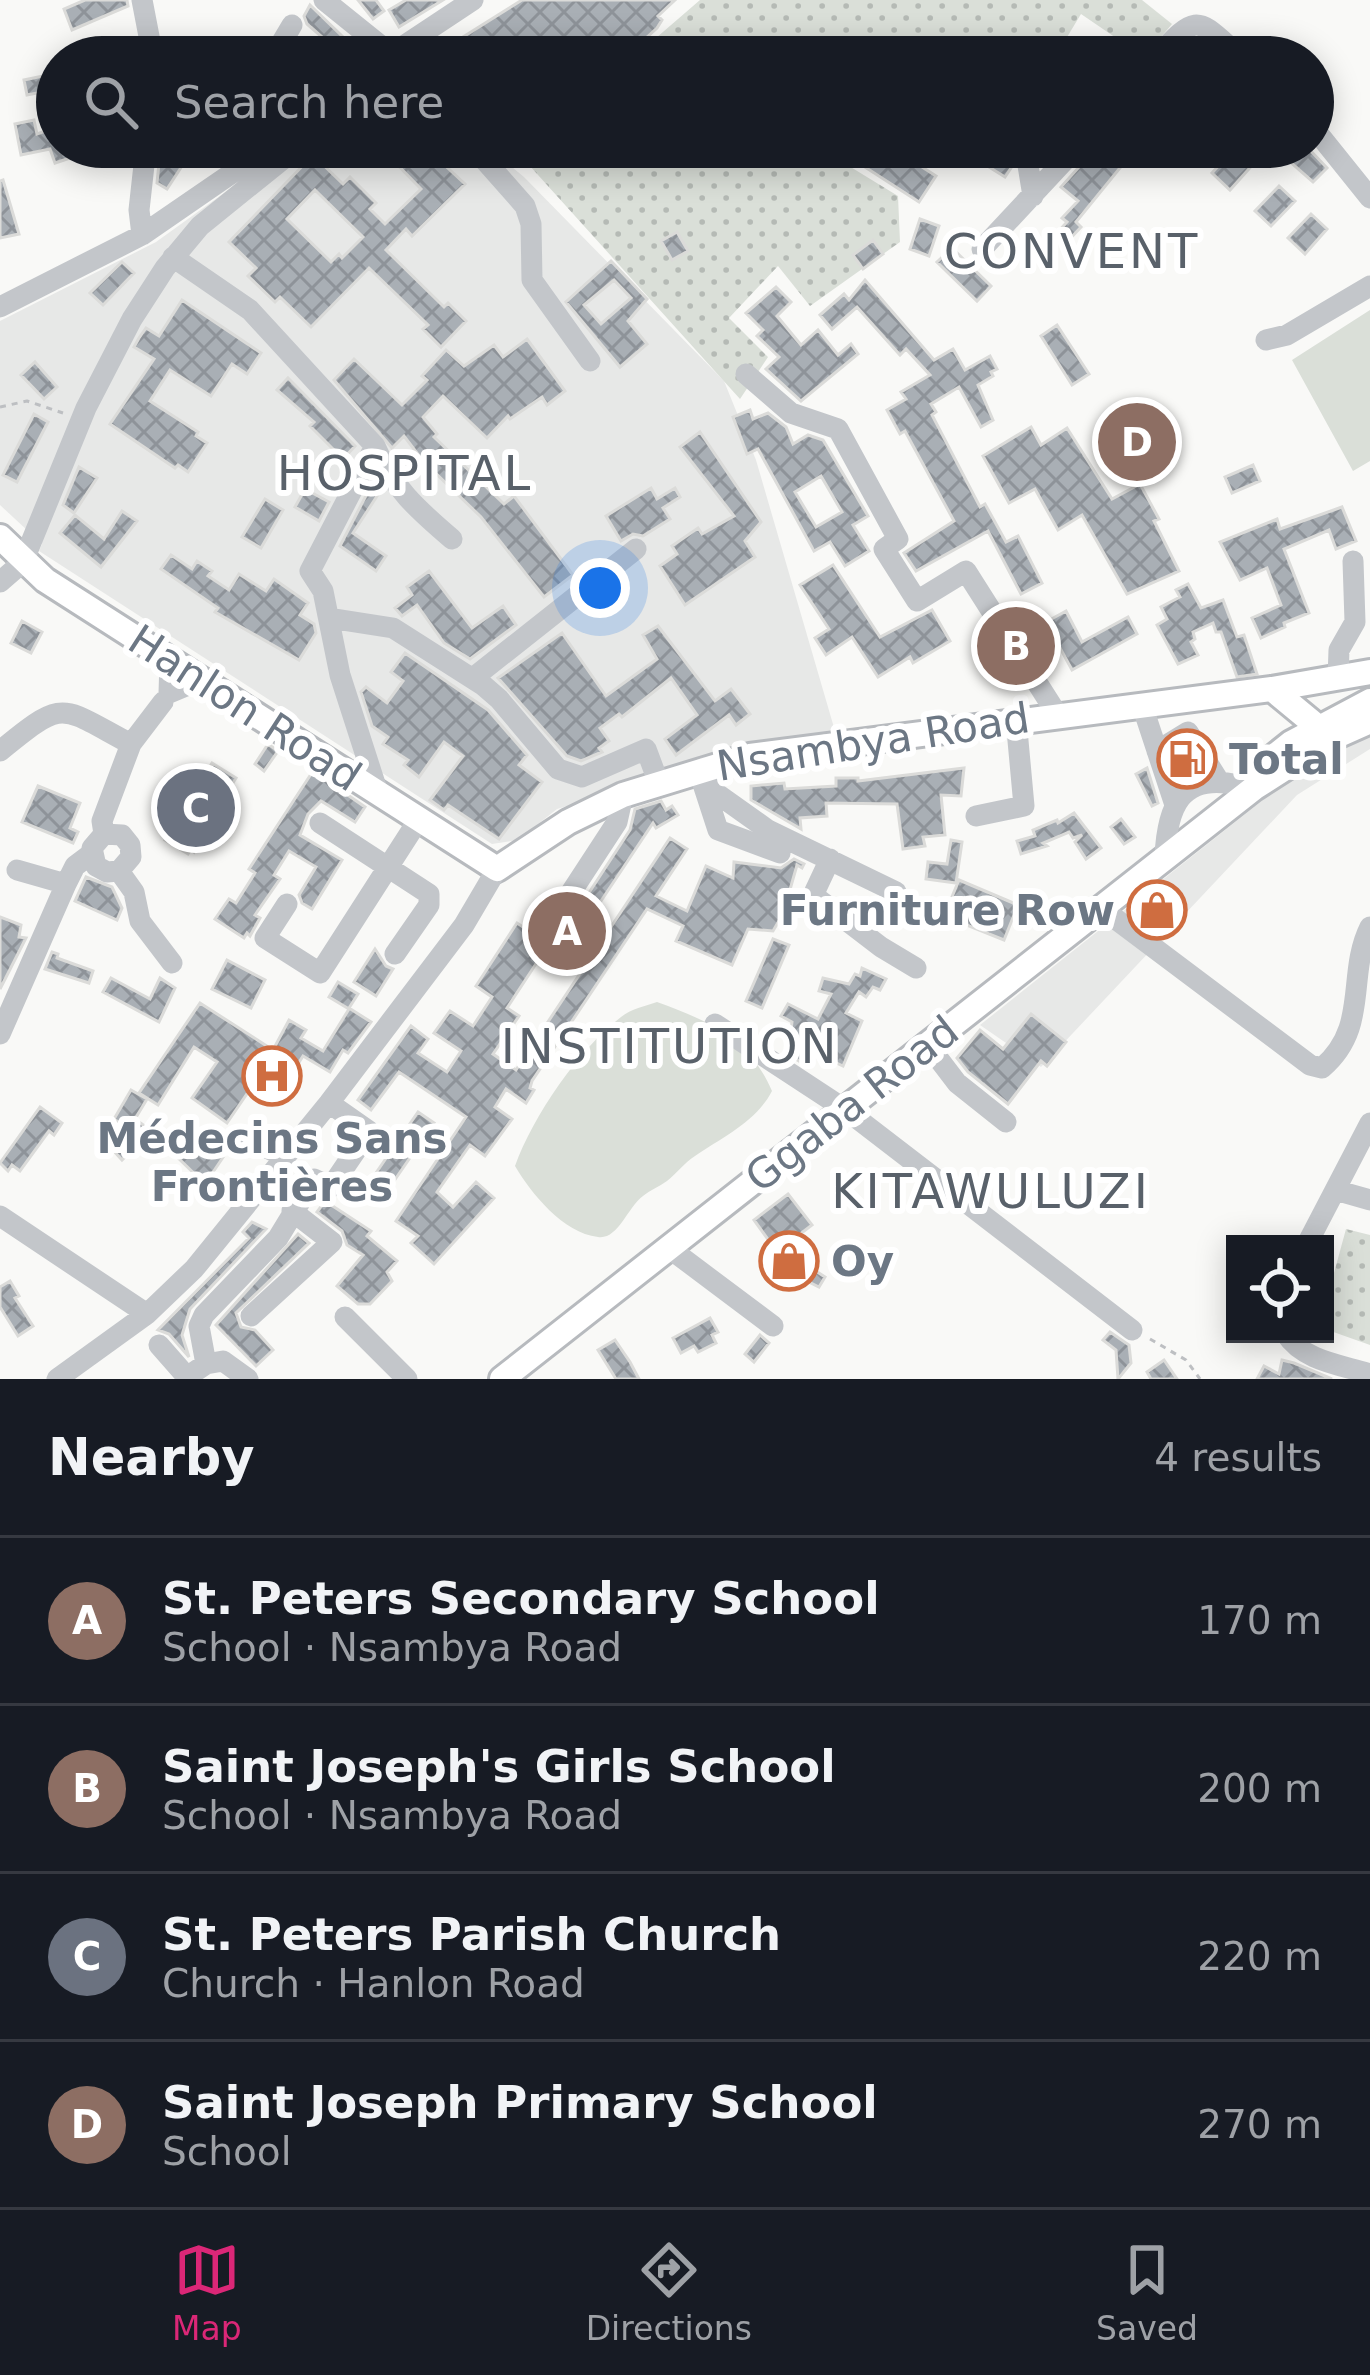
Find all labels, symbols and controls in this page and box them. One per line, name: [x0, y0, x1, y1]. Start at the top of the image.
search box: [36, 36, 1334, 168]
icon: search: [78, 69, 144, 135]
text: Search here: [174, 76, 444, 129]
district label: CONVENT: [944, 223, 1200, 279]
pin: D: [1098, 397, 1176, 487]
district label: HOSPITAL: [277, 445, 533, 501]
your location: [570, 558, 630, 618]
pin: B: [977, 601, 1055, 691]
street label: Hanlon Road: [120, 615, 370, 801]
street label: Nsambya Road: [713, 693, 1033, 791]
fuel station icon: Total: [1156, 728, 1218, 790]
place label: Total: [1229, 735, 1344, 784]
pin: C: [157, 763, 235, 853]
shop icon: Furniture Row: [1126, 879, 1188, 941]
pin: A: [528, 886, 606, 976]
place label: Furniture Row: [780, 886, 1115, 935]
street label: Ggaba Road: [736, 1006, 968, 1202]
district label: INSTITUTION: [501, 1018, 839, 1074]
hospital icon: Médecins Sans Frontières: [241, 1045, 303, 1107]
place label: Médecins Sans Frontières: [96, 1114, 448, 1211]
district label: KITAWULUZI: [831, 1163, 1151, 1219]
shop icon: Oy: [758, 1230, 820, 1292]
map controls: [1226, 1235, 1334, 1343]
button: locate: [1226, 1235, 1334, 1343]
place label: Oy: [831, 1237, 894, 1286]
text: Nearby: [48, 1428, 255, 1487]
text: 4 results: [1154, 1435, 1322, 1480]
text: St. Peters Secondary School: [162, 1572, 880, 1625]
text: A: [72, 1598, 102, 1643]
text: 170 m: [1197, 1598, 1322, 1643]
text: School · Nsambya Road: [162, 1625, 622, 1670]
text: Saint Joseph's Girls School: [162, 1740, 836, 1793]
text: B: [72, 1766, 102, 1811]
text: 200 m: [1197, 1766, 1322, 1811]
text: School · Nsambya Road: [162, 1793, 622, 1838]
text: St. Peters Parish Church: [162, 1908, 781, 1961]
text: C: [73, 1934, 101, 1979]
text: 220 m: [1197, 1934, 1322, 1979]
text: Church · Hanlon Road: [162, 1961, 585, 2006]
text: Saint Joseph Primary School: [162, 2076, 878, 2129]
text: D: [71, 2102, 103, 2147]
text: 270 m: [1197, 2102, 1322, 2147]
text: School: [162, 2129, 291, 2174]
tab: Map: [172, 2237, 242, 2348]
tab: Directions: [586, 2237, 752, 2348]
tab: Saved: [1096, 2237, 1198, 2348]

